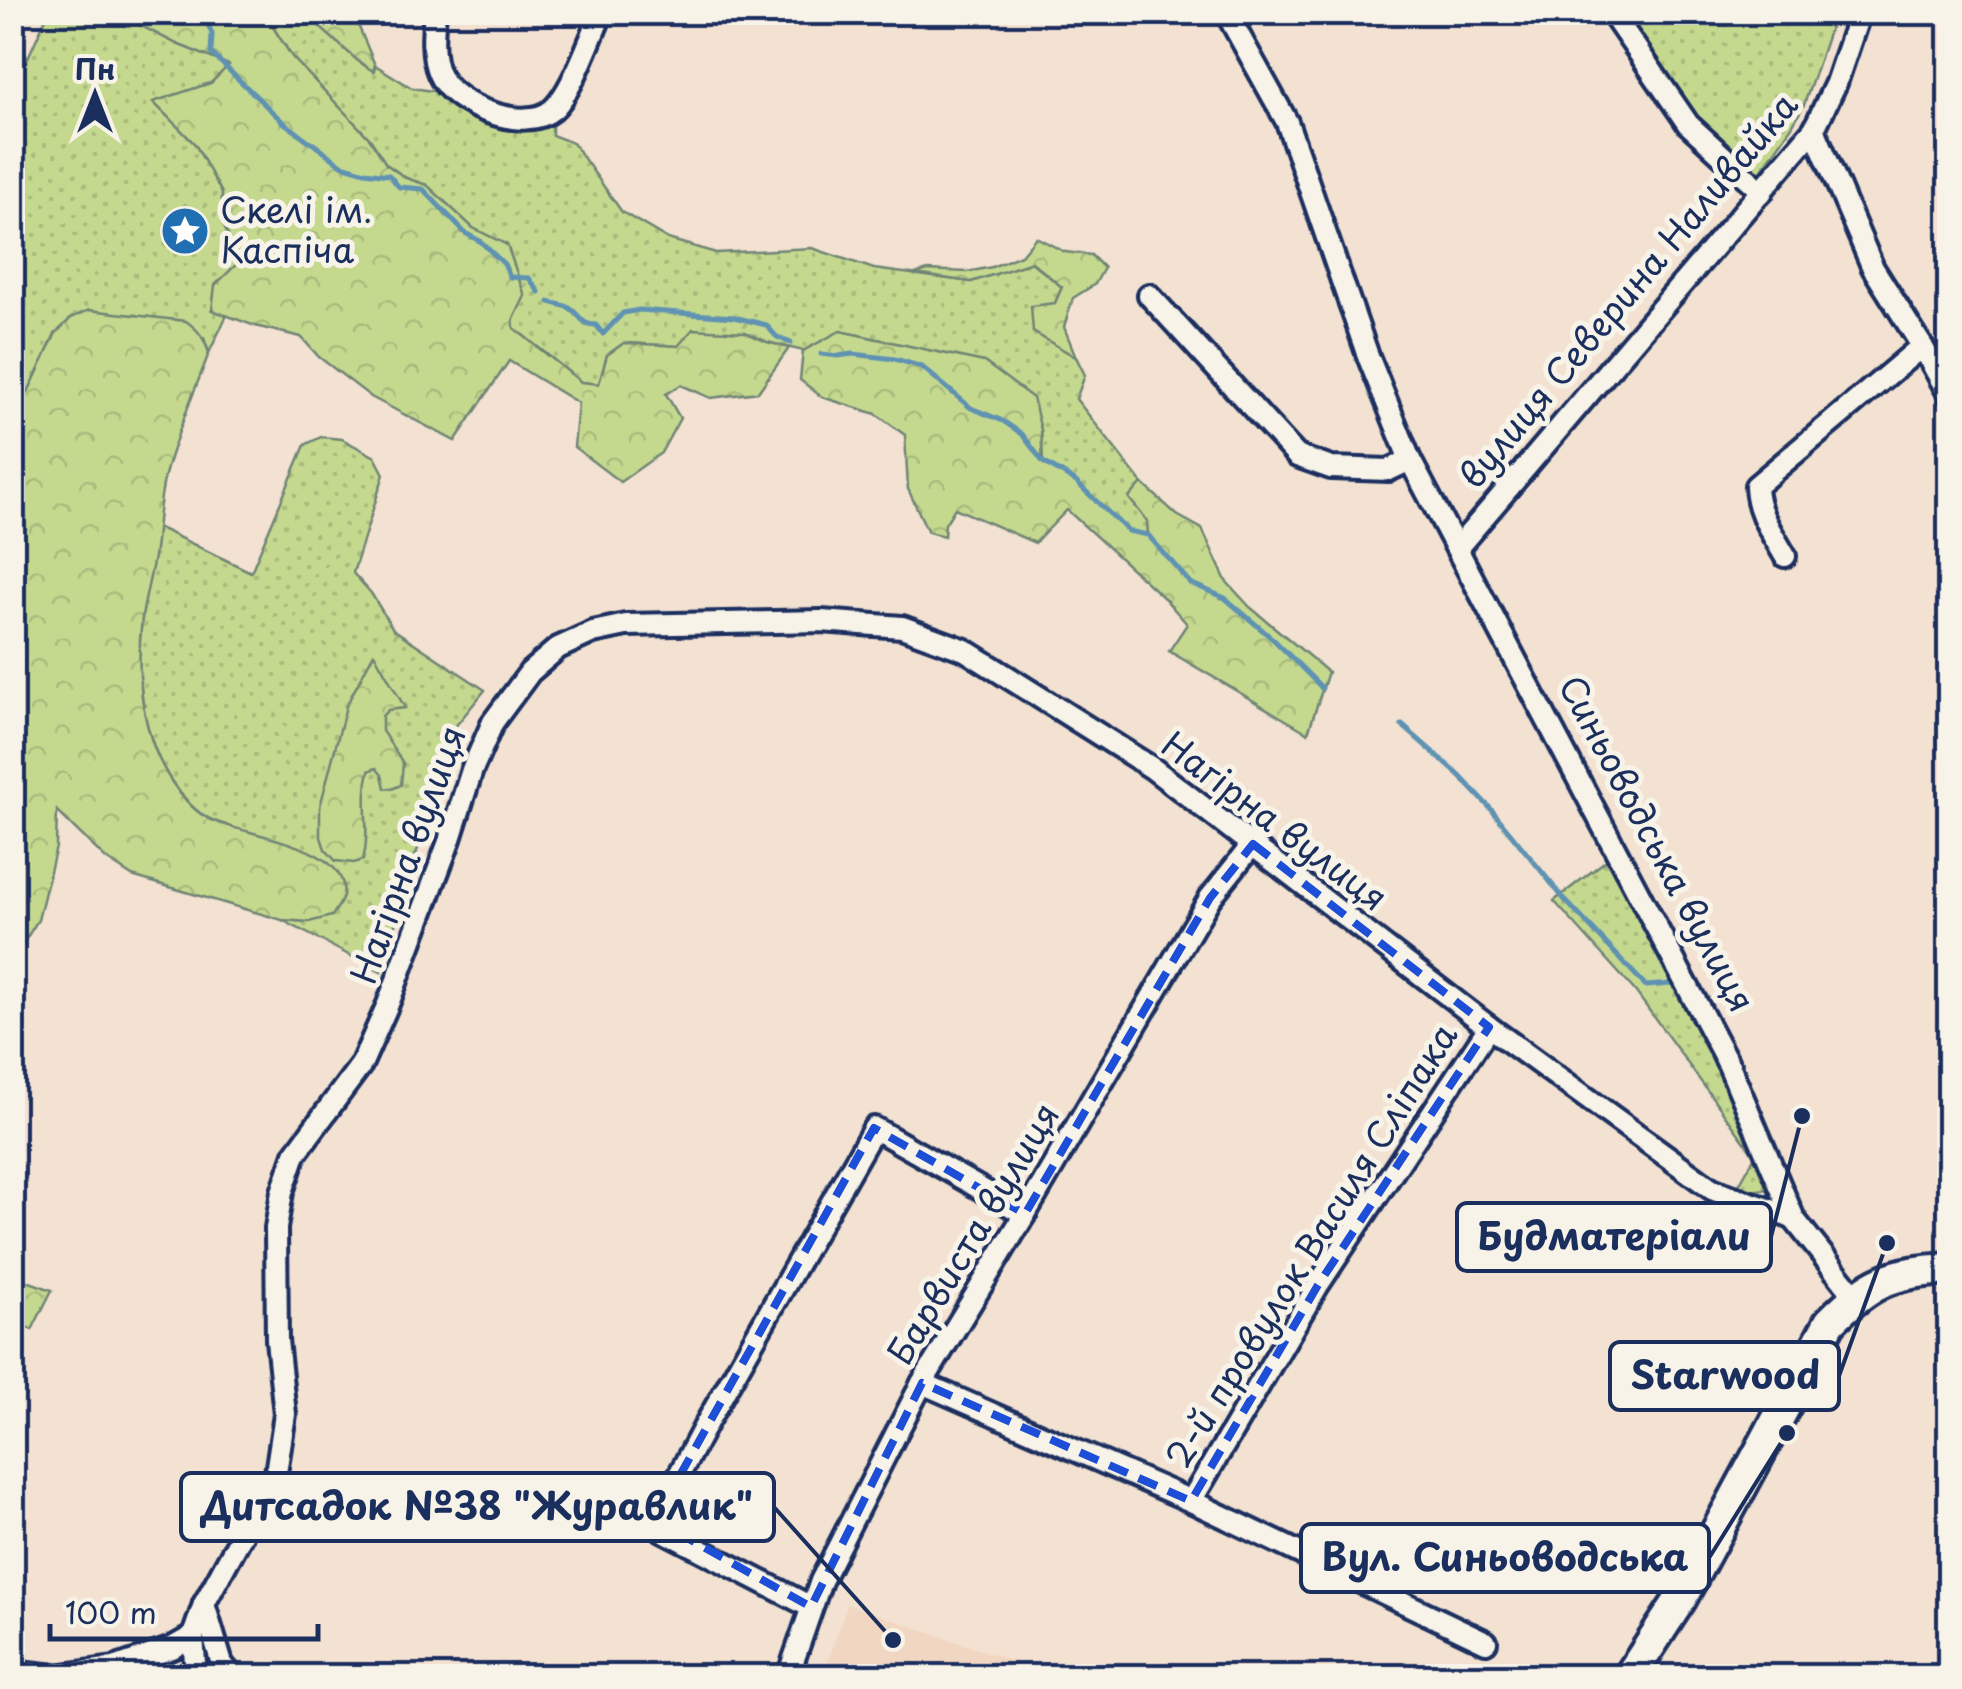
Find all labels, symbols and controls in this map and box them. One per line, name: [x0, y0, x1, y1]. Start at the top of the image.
north arrow: [45, 45, 145, 145]
text: Пн: [75, 47, 115, 90]
street label: вулиця Северина Наливайка: [1445, 80, 1809, 499]
place label: Скелі ім. Каспіча: [220, 182, 373, 275]
place icon: Скелі ім. Каспіча: [159, 205, 211, 257]
street label: Синьоводська вулиця: [1547, 665, 1770, 1021]
street label: Нагірна вулиця: [1152, 717, 1399, 923]
street label: Нагірна вулиця: [336, 718, 478, 990]
street label: 2-й провулок Василя Сліпака: [1151, 1012, 1469, 1477]
street label: Барвиста вулиця: [873, 1092, 1071, 1374]
callout: Будматеріали: [1457, 1203, 1771, 1271]
text: Будматеріали: [1477, 1206, 1751, 1263]
callout: Starwood: [1610, 1342, 1839, 1410]
text: Starwood: [1630, 1345, 1820, 1402]
callout: Дитсадок №38 "Журавлик": [181, 1473, 774, 1541]
text: Дитсадок №38 "Журавлик": [199, 1476, 753, 1533]
callout: Вул. Синьоводська: [1301, 1524, 1709, 1592]
text: Вул. Синьоводська: [1321, 1527, 1689, 1584]
scale bar: [50, 1579, 318, 1641]
text: 100 m: [65, 1589, 157, 1634]

